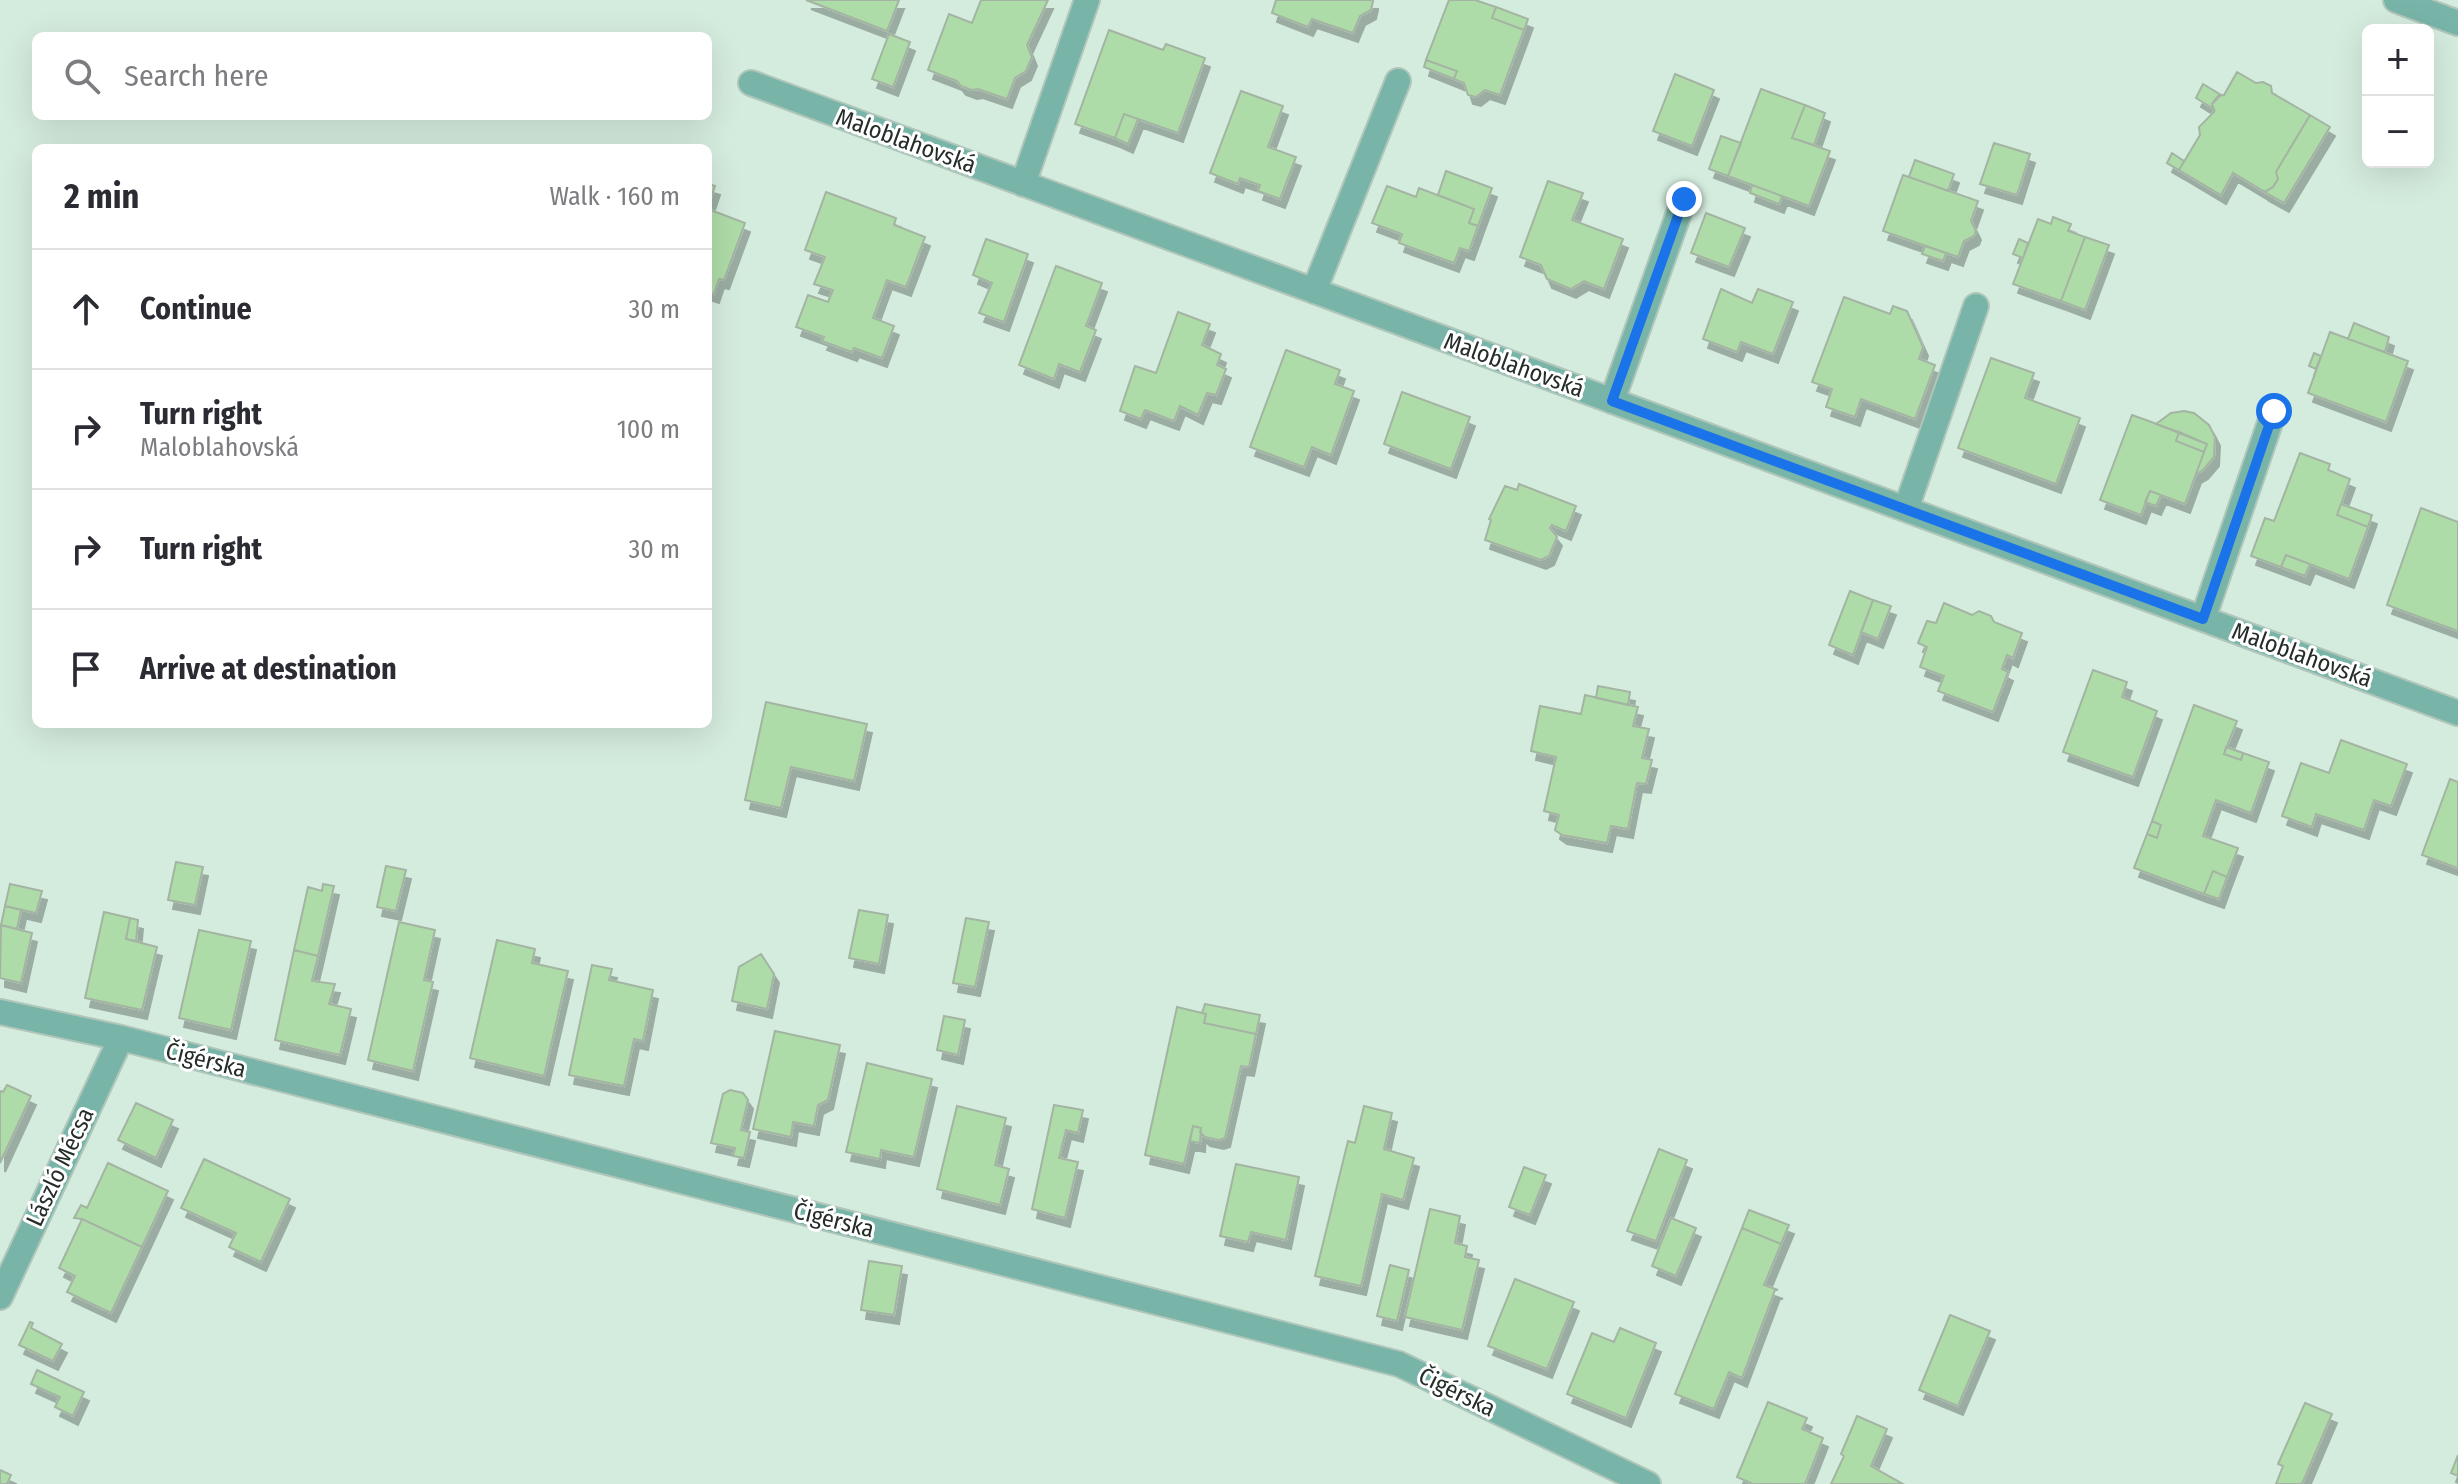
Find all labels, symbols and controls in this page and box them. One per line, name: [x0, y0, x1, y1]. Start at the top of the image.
map controls: [2362, 24, 2434, 168]
button: +: [2362, 24, 2434, 96]
search box: [32, 32, 712, 120]
icon: search: [60, 54, 104, 98]
text: Search here: [124, 58, 269, 94]
button: −: [2362, 96, 2434, 168]
street label: Maloblahovská: [832, 103, 980, 179]
text: 2 min: [64, 176, 139, 217]
text: Walk · 160 m: [549, 181, 680, 212]
route end: [1666, 181, 1702, 217]
icon: ahead: [64, 287, 108, 331]
text: Continue: [140, 291, 252, 327]
text: 30 m: [629, 294, 680, 325]
street label: Maloblahovská: [1440, 327, 1588, 403]
route start: [2256, 393, 2292, 429]
text: Turn right: [140, 396, 262, 432]
icon: right: [64, 407, 108, 451]
text: 100 m: [617, 414, 680, 445]
text: Maloblahovská: [140, 432, 299, 463]
icon: right: [64, 527, 108, 571]
text: Turn right: [140, 531, 262, 567]
text: 30 m: [629, 534, 680, 565]
street label: Maloblahovská: [2228, 617, 2376, 693]
icon: arrive: [64, 647, 108, 691]
text: Arrive at destination: [140, 651, 397, 687]
street label: Čigérska: [163, 1036, 249, 1083]
street label: László Mécsa: [20, 1103, 100, 1231]
street label: Čigérska: [791, 1196, 877, 1243]
street label: Čigérska: [1414, 1361, 1500, 1423]

